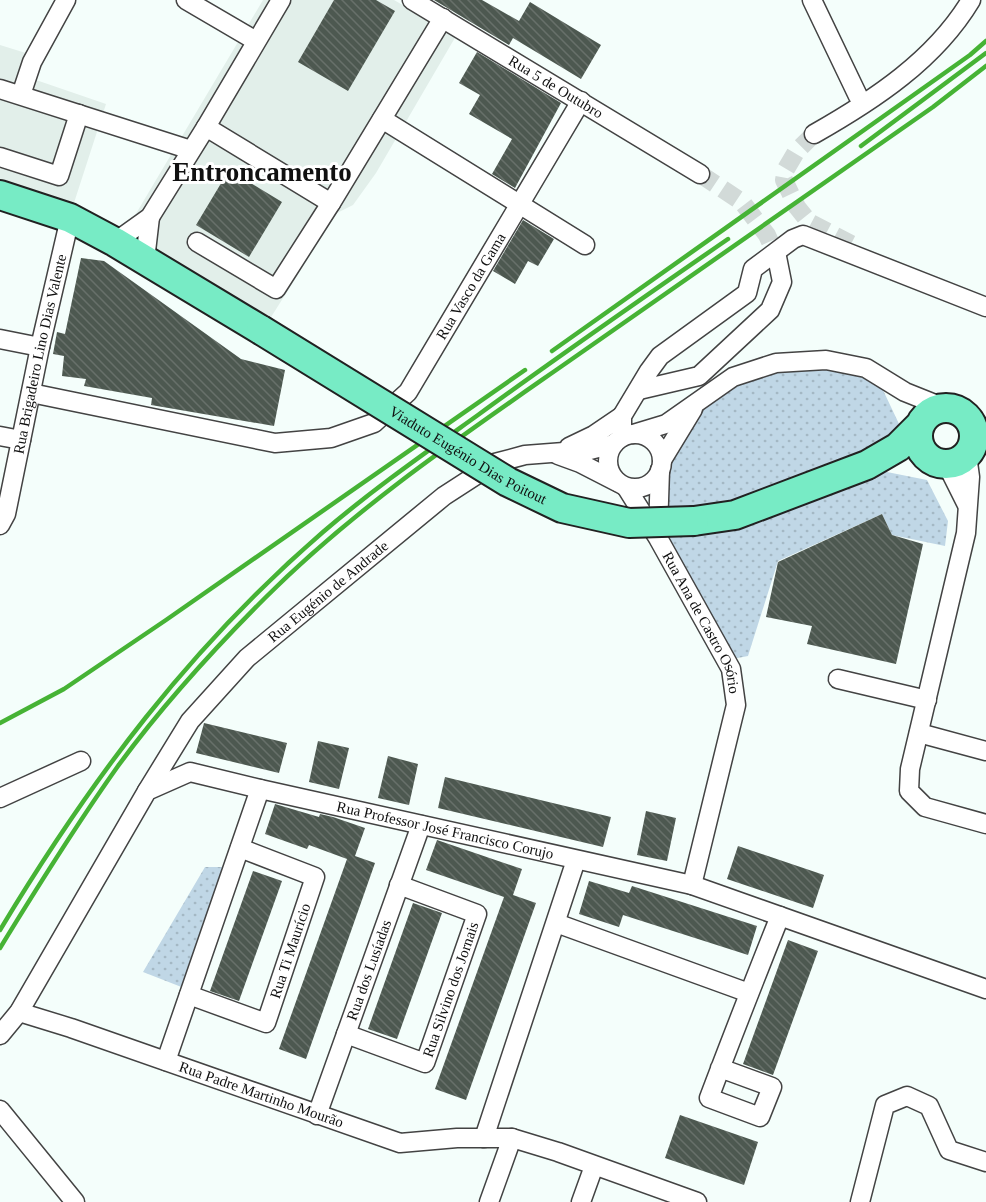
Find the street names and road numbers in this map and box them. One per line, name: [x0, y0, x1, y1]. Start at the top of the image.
street label: Rua 5 de Outubro: [506, 52, 606, 121]
street label: Rua Vasco da Gama: [433, 230, 509, 342]
street label: Rua Brigadeiro Lino Dias Valente: [10, 252, 69, 455]
street label: Viaduto Eugénio Dias Poitout: [386, 403, 550, 508]
street label: Rua Eugénio de Andrade: [265, 537, 391, 645]
street label: Rua Ana de Castro Osório: [659, 549, 742, 695]
street label: Rua Professor José Francisco Corujo: [335, 798, 555, 862]
street label: Rua Ti Maurício: [267, 901, 314, 1000]
street label: Rua dos Lusíadas: [344, 917, 394, 1023]
street label: Rua Silvino dos Jornais: [420, 920, 482, 1059]
street label: Rua Padre Martinho Mourão: [177, 1058, 346, 1131]

